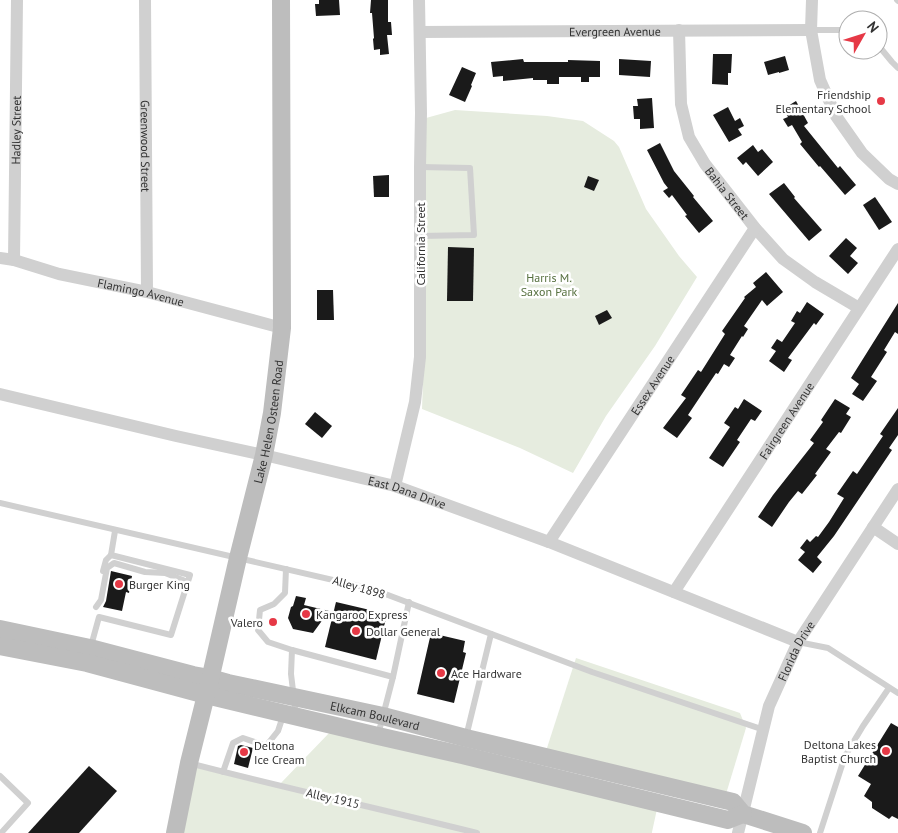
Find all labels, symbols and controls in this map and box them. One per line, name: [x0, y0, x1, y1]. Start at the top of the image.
north arrow: [838, 10, 888, 60]
text: N: [863, 18, 883, 36]
street label: Evergreen Avenue: [569, 23, 661, 39]
place label: Friendship Elementary School: [775, 87, 871, 116]
street label: Hadley Street: [8, 95, 23, 165]
marker: Friendship Elementary School: [875, 95, 887, 107]
street label: Greenwood Street: [138, 100, 154, 192]
street label: Bahia Street: [702, 164, 753, 222]
street label: California Street: [413, 202, 428, 286]
park label: Harris M. Saxon Park: [521, 270, 577, 299]
street label: Flamingo Avenue: [96, 275, 186, 309]
street label: Essex Avenue: [627, 352, 677, 418]
street label: Lake Helen Osteen Road: [250, 359, 286, 485]
street label: Fairgreen Avenue: [755, 379, 817, 462]
street label: East Dana Drive: [367, 472, 448, 512]
street label: Alley 1898: [331, 572, 387, 602]
place label: Burger King: [129, 577, 190, 592]
marker: Burger King: [113, 578, 125, 590]
place label: Kangaroo Express: [316, 607, 407, 622]
marker: Kangaroo Express: [300, 608, 312, 620]
place label: Valero: [230, 615, 263, 630]
marker: Valero: [267, 616, 279, 628]
street label: Florida Drive: [774, 618, 817, 683]
place label: Dollar General: [366, 624, 441, 639]
marker: Dollar General: [350, 625, 362, 637]
place label: Ace Hardware: [451, 666, 522, 681]
marker: Ace Hardware: [435, 667, 447, 679]
street label: Elkcam Boulevard: [329, 697, 422, 733]
place label: Deltona Lakes Baptist Church: [801, 737, 876, 766]
place label: Deltona Ice Cream: [254, 738, 304, 767]
marker: Deltona Lakes Baptist Church: [880, 745, 892, 757]
marker: Deltona Ice Cream: [238, 746, 250, 758]
street label: Alley 1915: [305, 785, 361, 811]

